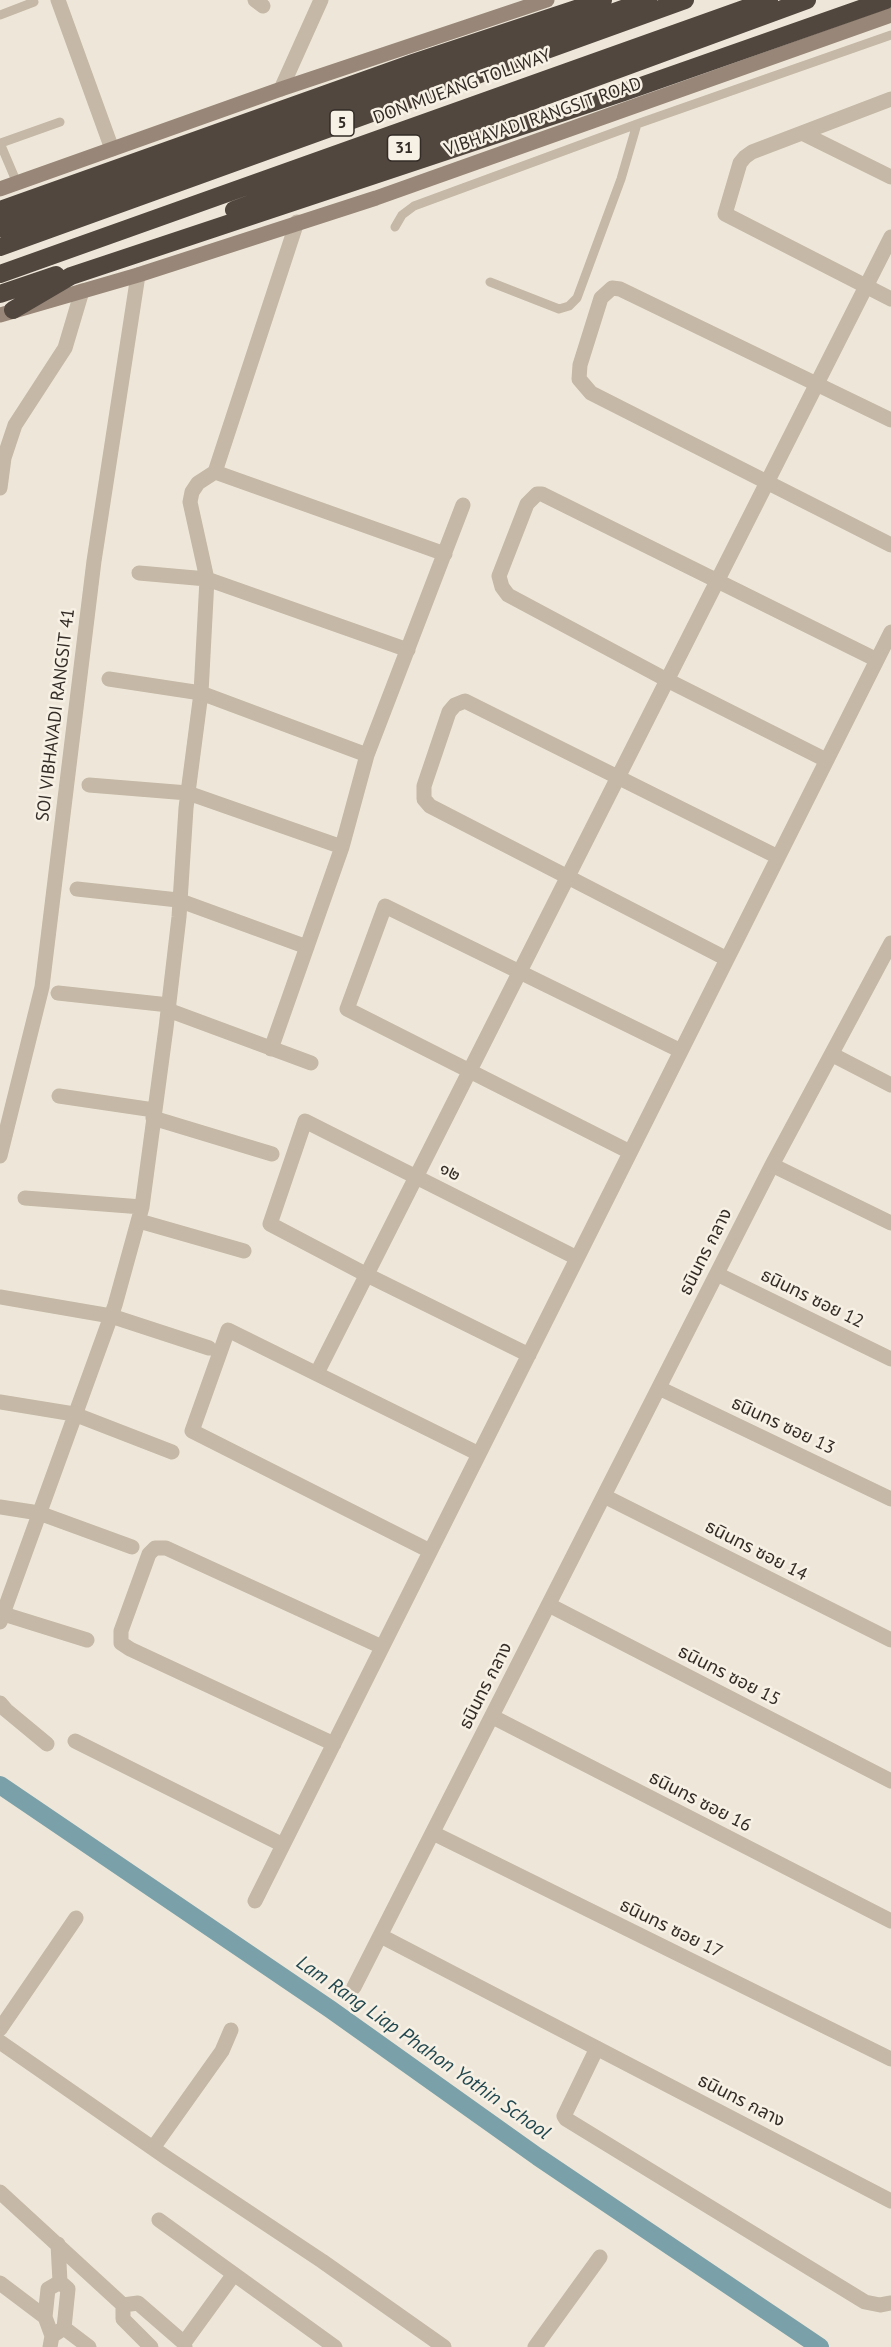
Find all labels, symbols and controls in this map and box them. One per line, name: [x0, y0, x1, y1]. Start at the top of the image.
street label: DON MUEANG TOLLWAY: [370, 45, 554, 129]
street label: VIBHAVADI RANGSIT ROAD: [442, 73, 644, 161]
road number: 5: [330, 110, 354, 136]
road number: 31: [388, 135, 420, 161]
street label: SOI VIBHAVADI RANGSIT 41: [32, 607, 80, 823]
street label: ๑๒: [436, 1158, 464, 1186]
street label: ธนินทร กลาง: [675, 1205, 737, 1299]
street label: ธนินทร ซอย 12: [757, 1265, 867, 1333]
street label: ธนินทร ซอย 13: [728, 1393, 838, 1459]
street label: ธนินทร ซอย 14: [701, 1516, 811, 1586]
street label: ธนินทร กลาง: [455, 1639, 517, 1733]
street label: ธนินทร ซอย 15: [674, 1641, 784, 1711]
street label: ธนินทร ซอย 16: [645, 1767, 755, 1837]
street label: ธนินทร ซอย 17: [616, 1895, 726, 1963]
water label: Lam Rang Liap Phahon Yothin School: [291, 1951, 555, 2145]
street label: ธนินทร กลาง: [694, 2070, 788, 2132]

